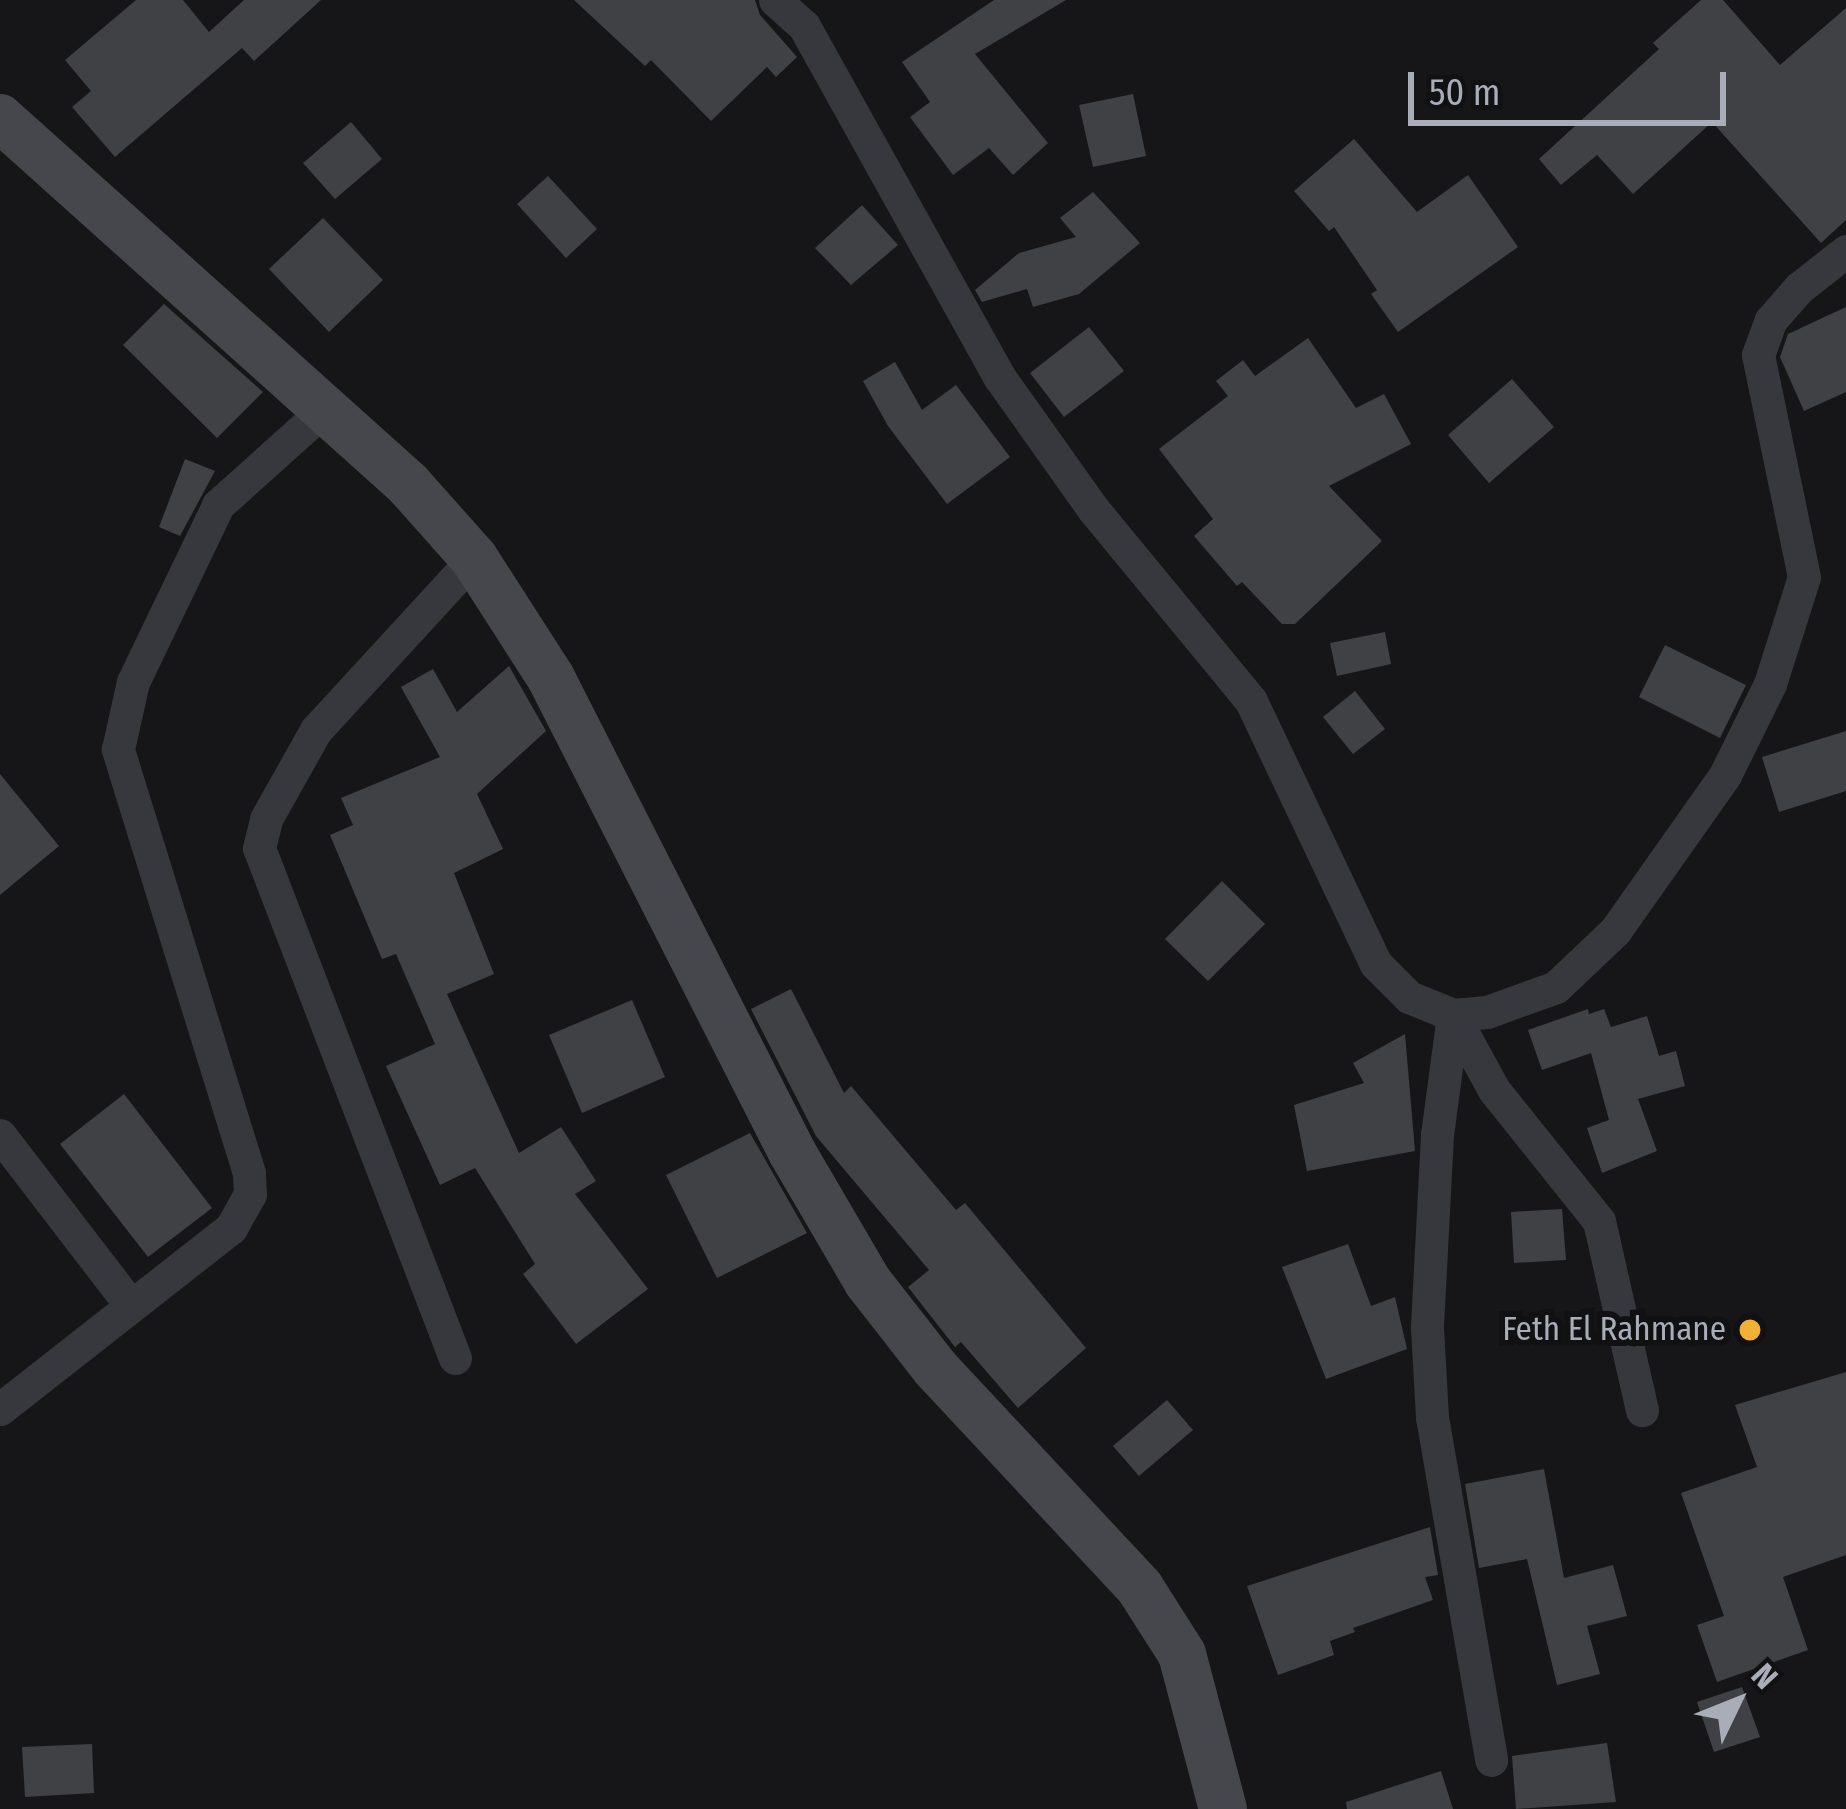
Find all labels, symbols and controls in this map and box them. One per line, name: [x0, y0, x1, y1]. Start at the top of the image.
scale bar: [1414, 48, 1732, 122]
text: 50 m: [1429, 71, 1500, 115]
place label: Feth El Rahmane: [1502, 1310, 1726, 1350]
marker: Feth El Rahmane: [1737, 1317, 1763, 1343]
north arrow: [1678, 1641, 1798, 1761]
text: N: [1743, 1656, 1786, 1697]

